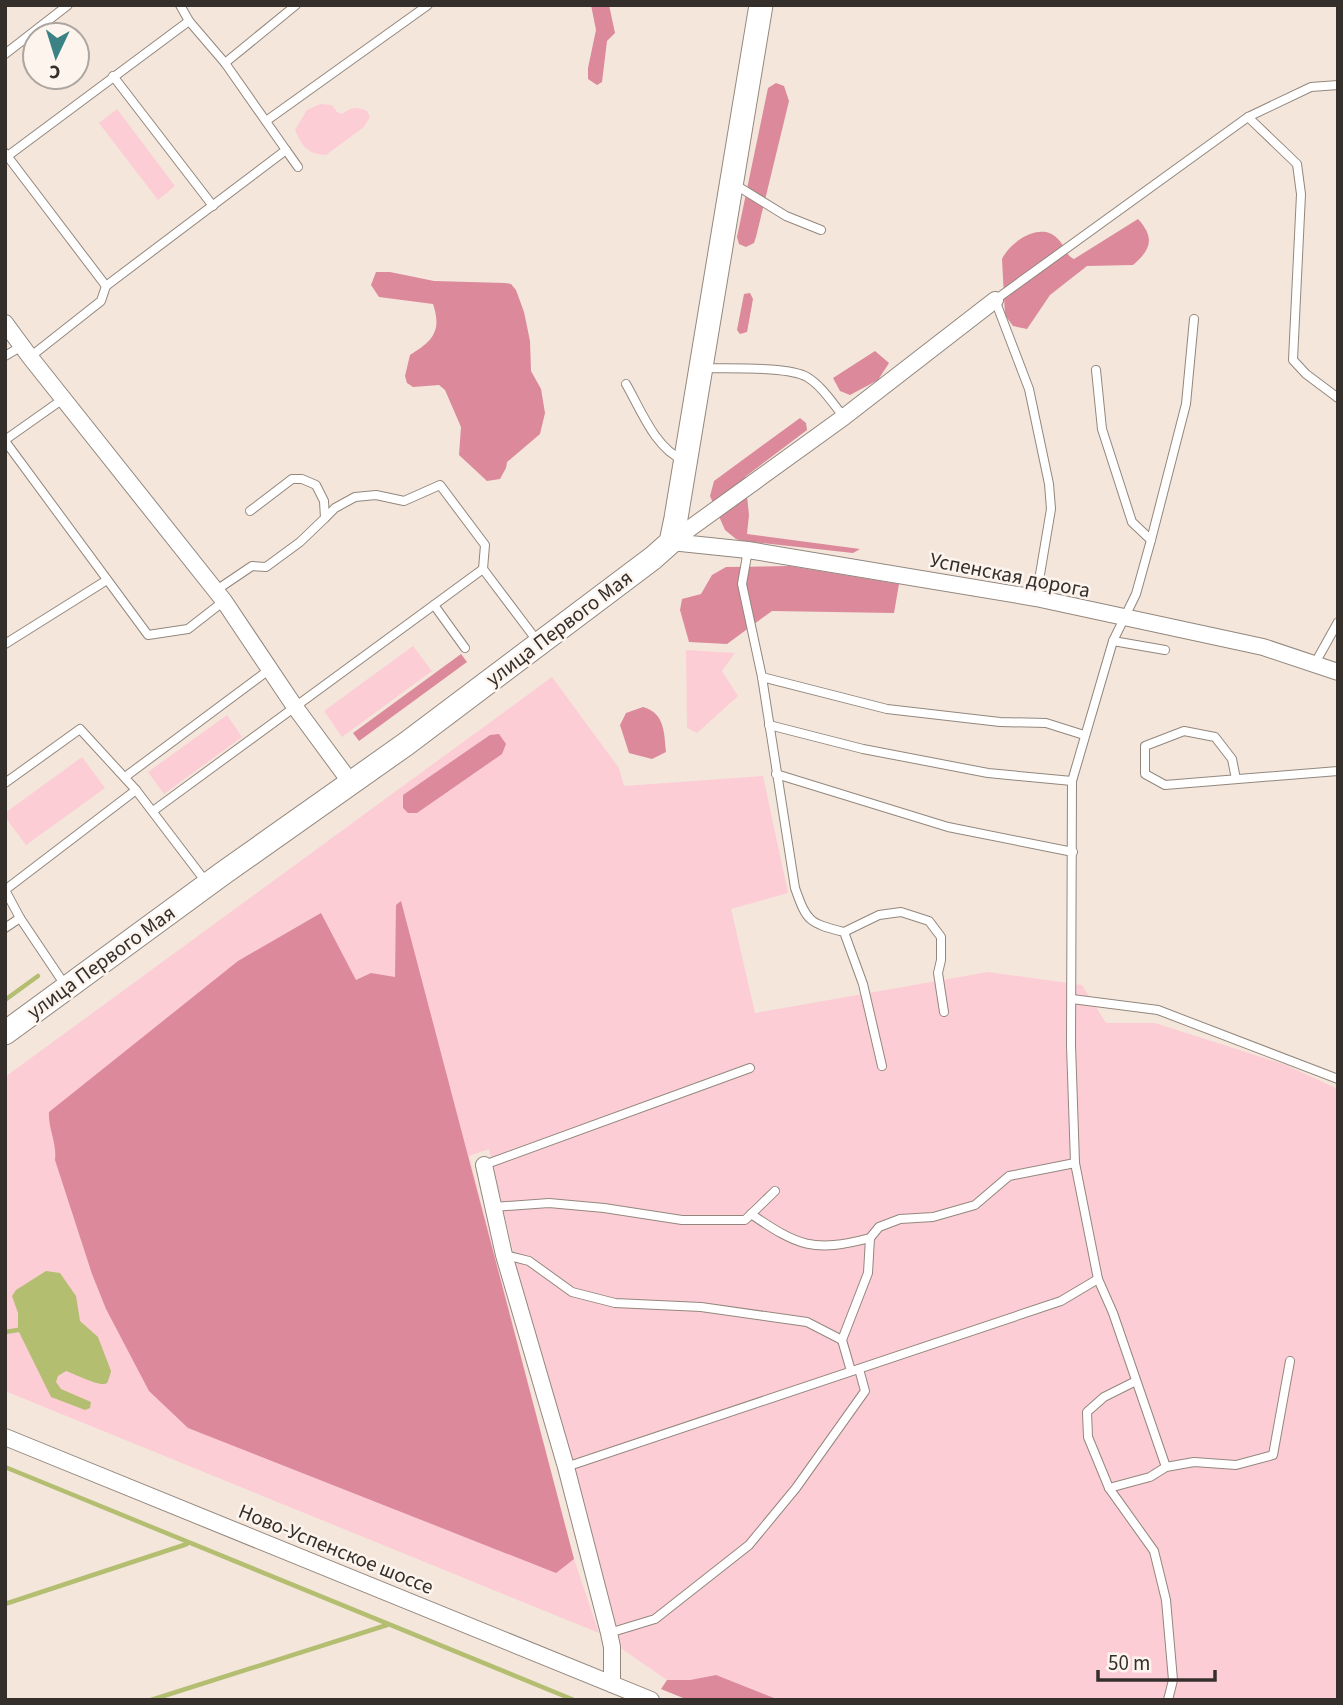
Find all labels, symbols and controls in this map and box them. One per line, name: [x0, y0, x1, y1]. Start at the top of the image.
north arrow: [21, 21, 91, 91]
text: С: [48, 58, 61, 85]
street label: Успенская дорога: [927, 545, 1093, 605]
street label: улица Первого Мая: [479, 563, 639, 693]
street label: улица Первого Мая: [21, 898, 181, 1026]
street label: Ново-Успенское шоссе: [234, 1496, 438, 1602]
scale bar: [1098, 1638, 1215, 1682]
text: 50 m: [1108, 1648, 1150, 1678]

